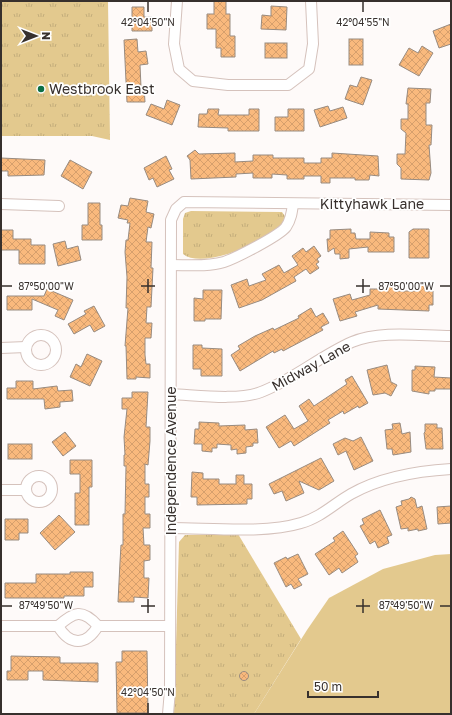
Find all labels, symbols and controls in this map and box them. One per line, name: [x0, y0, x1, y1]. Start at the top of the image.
north arrow: [16, 16, 56, 56]
text: 42°04'50"N: [121, 16, 175, 28]
text: 42°04'55"N: [336, 16, 390, 28]
text: N: [40, 32, 53, 40]
place label: Westbrook East: [49, 80, 155, 97]
marker: Westbrook East: [36, 84, 46, 94]
street label: Kittyhawk Lane: [320, 195, 424, 212]
text: 87°50'00"W: [18, 280, 74, 292]
text: 87°50'00"W: [378, 280, 434, 292]
street label: Midway Lane: [269, 337, 353, 394]
street label: Independence Avenue: [162, 386, 179, 536]
text: 87°49'50"W: [19, 599, 74, 611]
text: 87°49'50"W: [379, 599, 434, 611]
scale bar: [308, 673, 378, 699]
text: 50 m: [314, 679, 342, 694]
text: 42°04'50"N: [121, 686, 175, 698]

